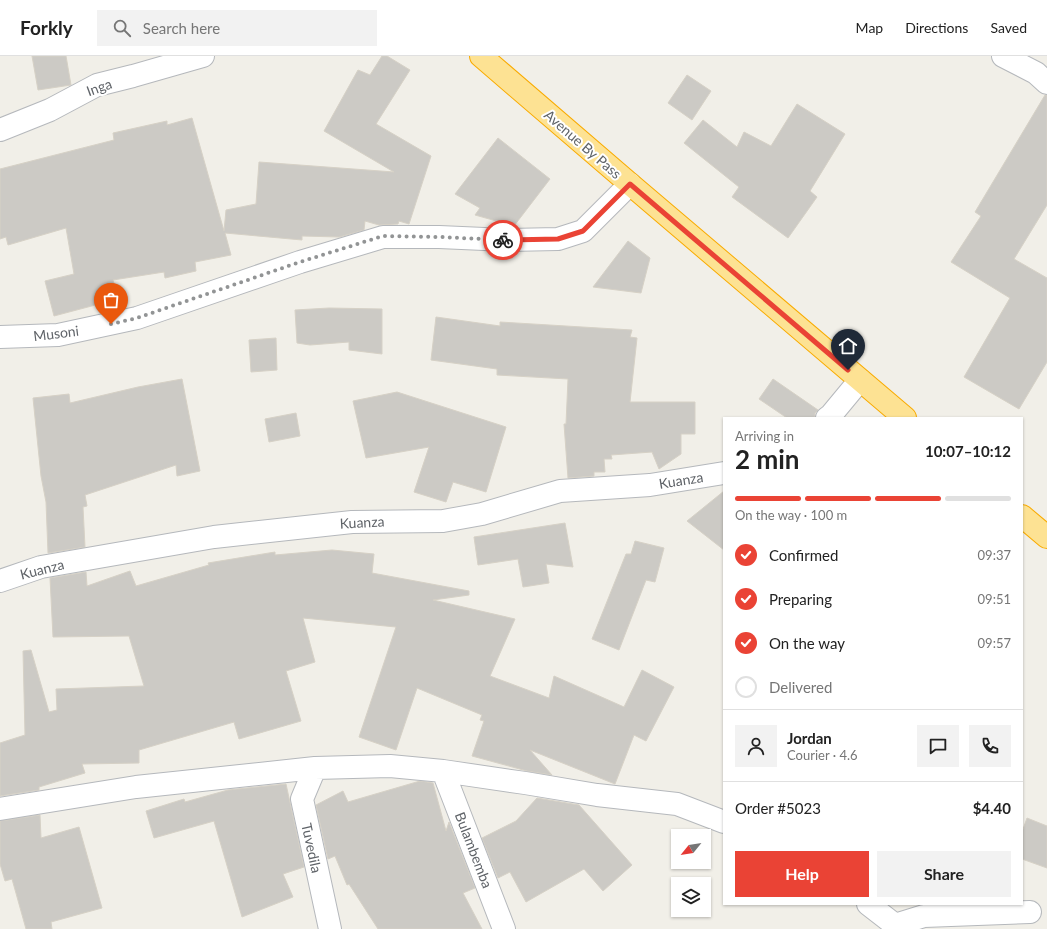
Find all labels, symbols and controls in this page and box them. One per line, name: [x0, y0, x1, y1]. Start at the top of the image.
search box: [97, 10, 377, 46]
text: Forkly: [20, 16, 73, 39]
icon: search: [111, 17, 133, 39]
text: Search here: [143, 19, 220, 37]
text: Map: [856, 19, 883, 36]
text: Directions: [905, 19, 968, 36]
text: Saved: [990, 19, 1027, 36]
street label: Inga: [84, 75, 114, 99]
street label: Avenue By Pass: [541, 106, 625, 182]
courier: [483, 220, 523, 260]
icon: bike: [492, 229, 514, 251]
pin: [94, 283, 128, 324]
icon: bag: [100, 289, 122, 311]
street label: Musoni: [32, 322, 80, 344]
pin: [831, 329, 865, 370]
icon: home: [837, 335, 859, 357]
text: Arriving in: [735, 428, 794, 444]
text: 10:07–10:12: [925, 442, 1011, 460]
text: 2 min: [735, 443, 799, 475]
street label: Kuanza: [658, 468, 704, 492]
text: On the way · 100 m: [735, 507, 847, 523]
street label: Kuanza: [339, 512, 385, 532]
icon: check: [735, 544, 757, 566]
text: Confirmed: [769, 546, 838, 564]
text: 09:37: [978, 547, 1011, 563]
street label: Kuanza: [18, 555, 66, 583]
icon: check: [735, 588, 757, 610]
text: Preparing: [769, 590, 832, 608]
text: 09:51: [978, 591, 1011, 607]
icon: check: [735, 632, 757, 654]
text: On the way: [769, 634, 845, 652]
text: 09:57: [978, 635, 1011, 651]
text: Delivered: [769, 678, 832, 696]
button: person: [735, 725, 777, 767]
button: chat: [917, 725, 959, 767]
button: phone: [969, 725, 1011, 767]
text: Jordan: [787, 729, 832, 747]
text: Courier · 4.6: [787, 747, 858, 763]
text: Order #5023: [735, 799, 821, 817]
text: $4.40: [973, 799, 1011, 817]
street label: Bulambemba: [452, 810, 496, 890]
street label: Tuvedila: [298, 822, 326, 874]
north arrow: [671, 829, 711, 869]
map controls: [671, 829, 711, 917]
button: Help: [735, 851, 869, 897]
button: Share: [877, 851, 1011, 897]
button: layers: [671, 877, 711, 917]

